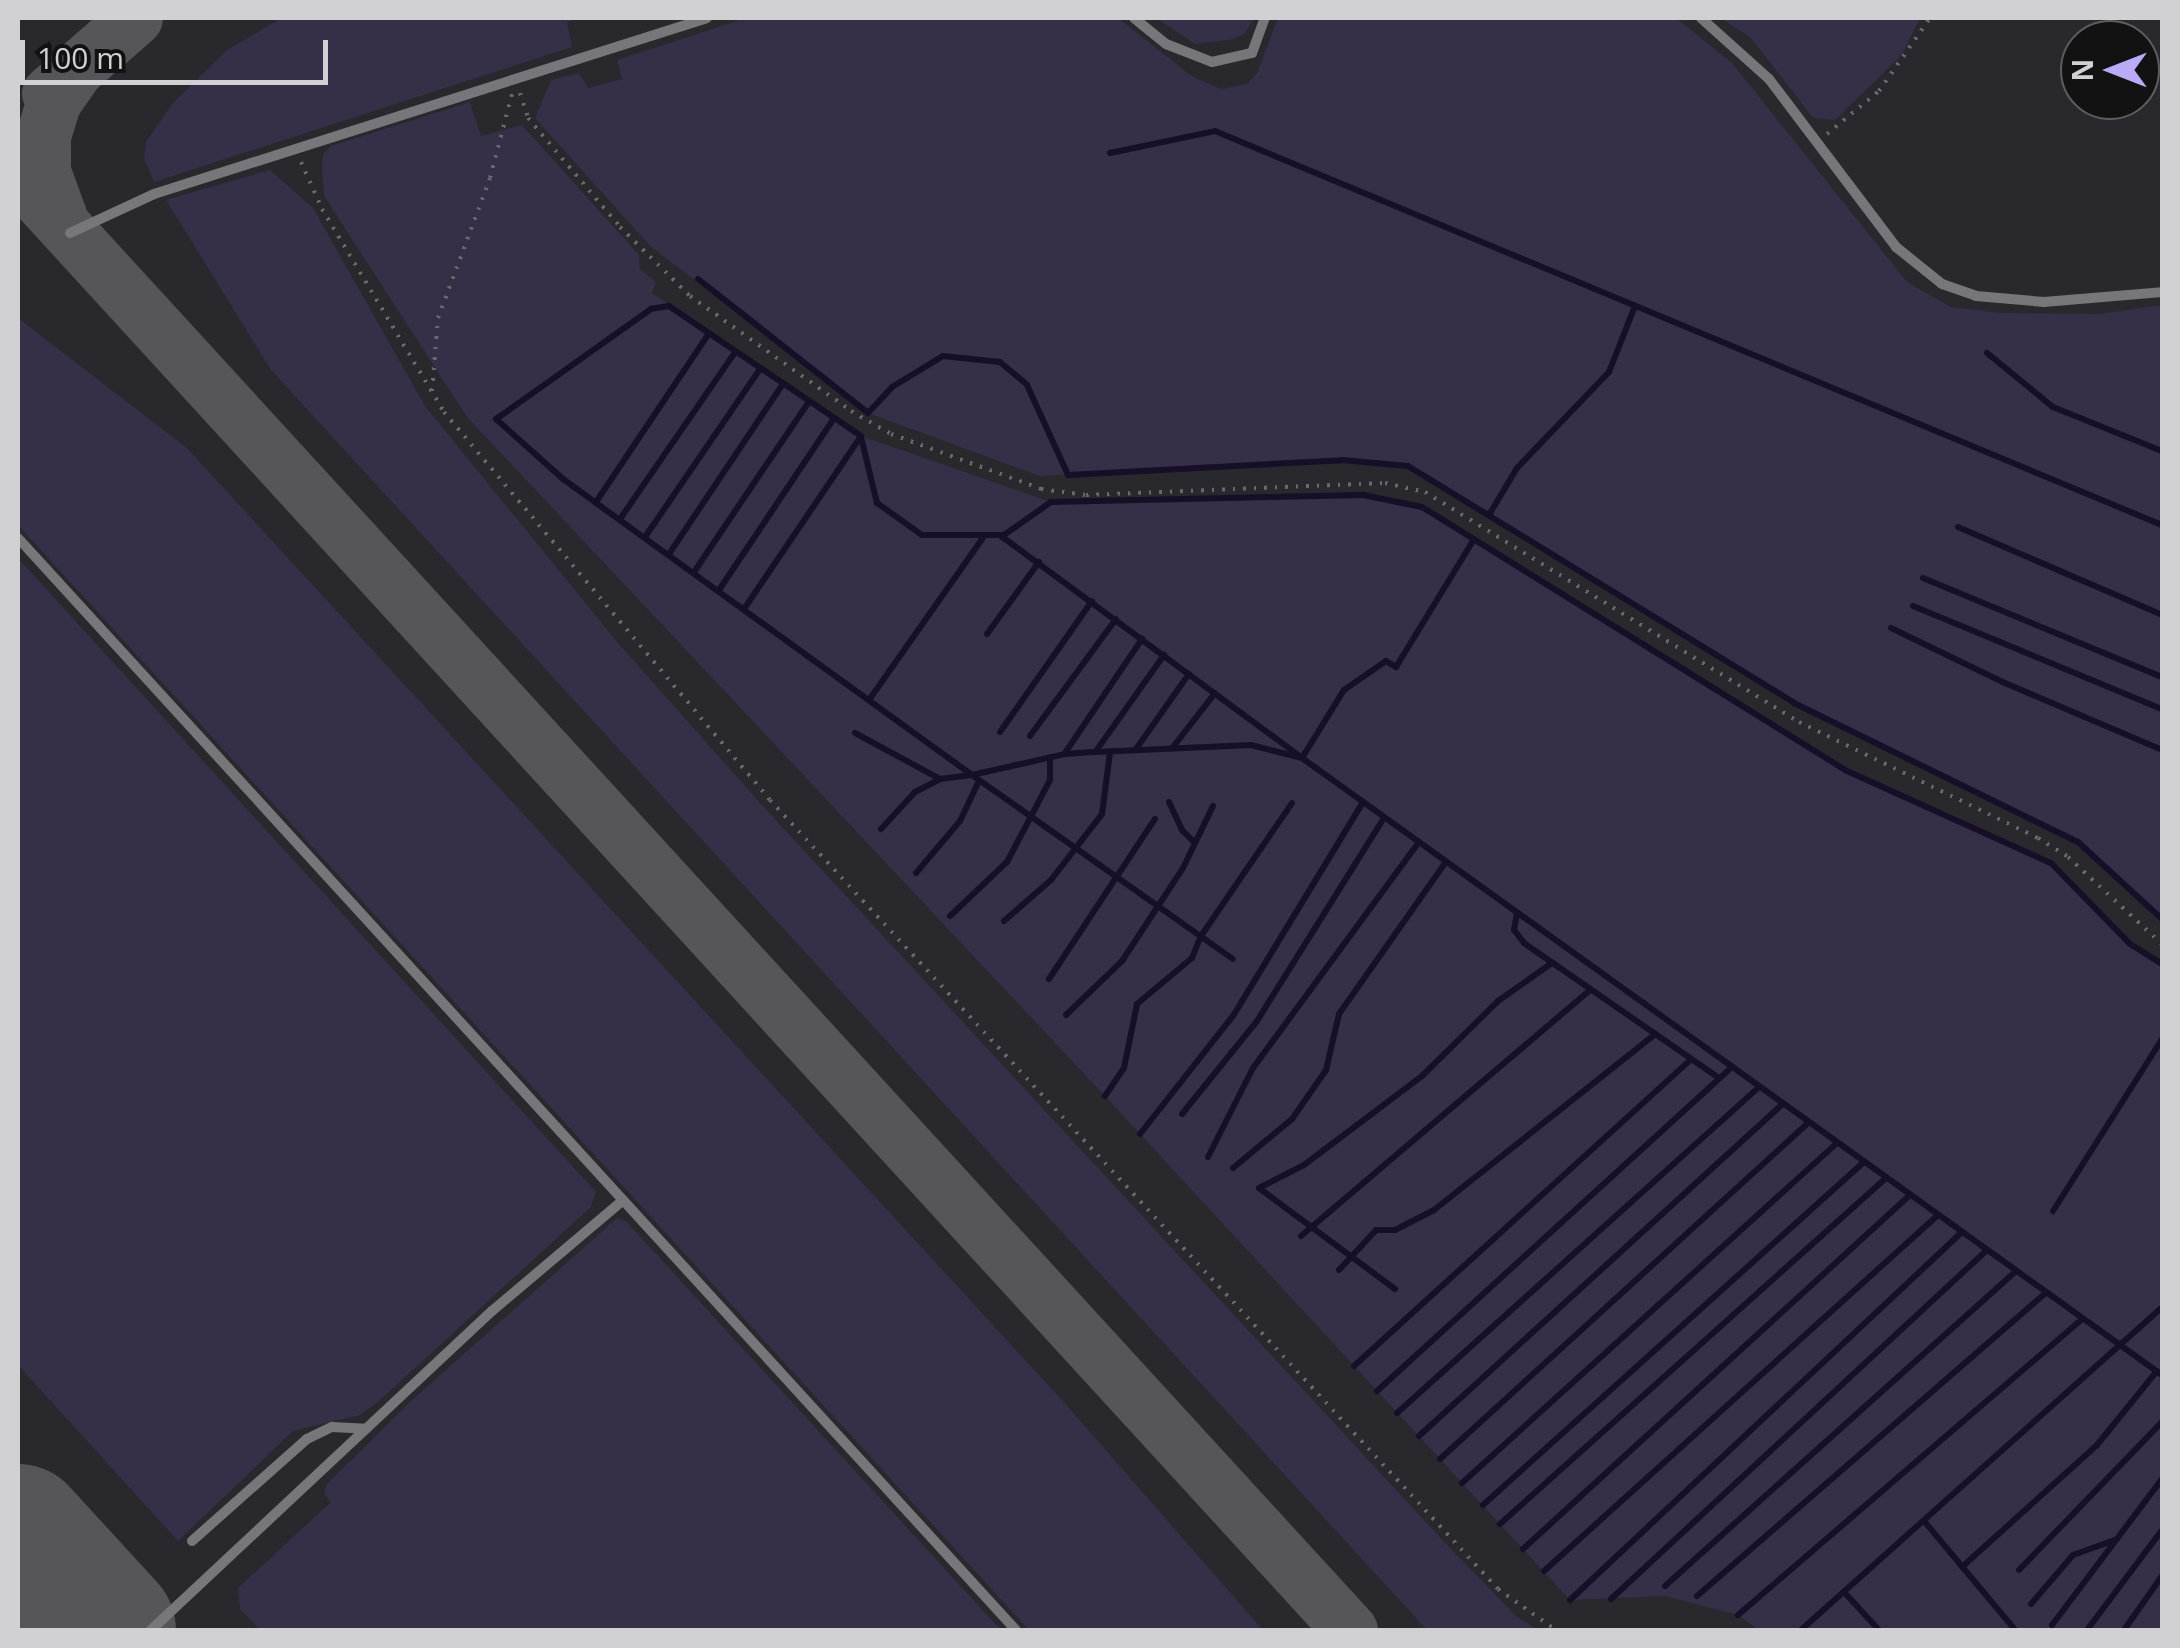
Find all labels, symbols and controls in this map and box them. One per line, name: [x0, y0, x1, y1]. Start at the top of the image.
scale bar: [25, 20, 332, 82]
north arrow: [2060, 20, 2160, 120]
text: 100 m: [37, 37, 124, 78]
text: N: [2063, 59, 2101, 81]

